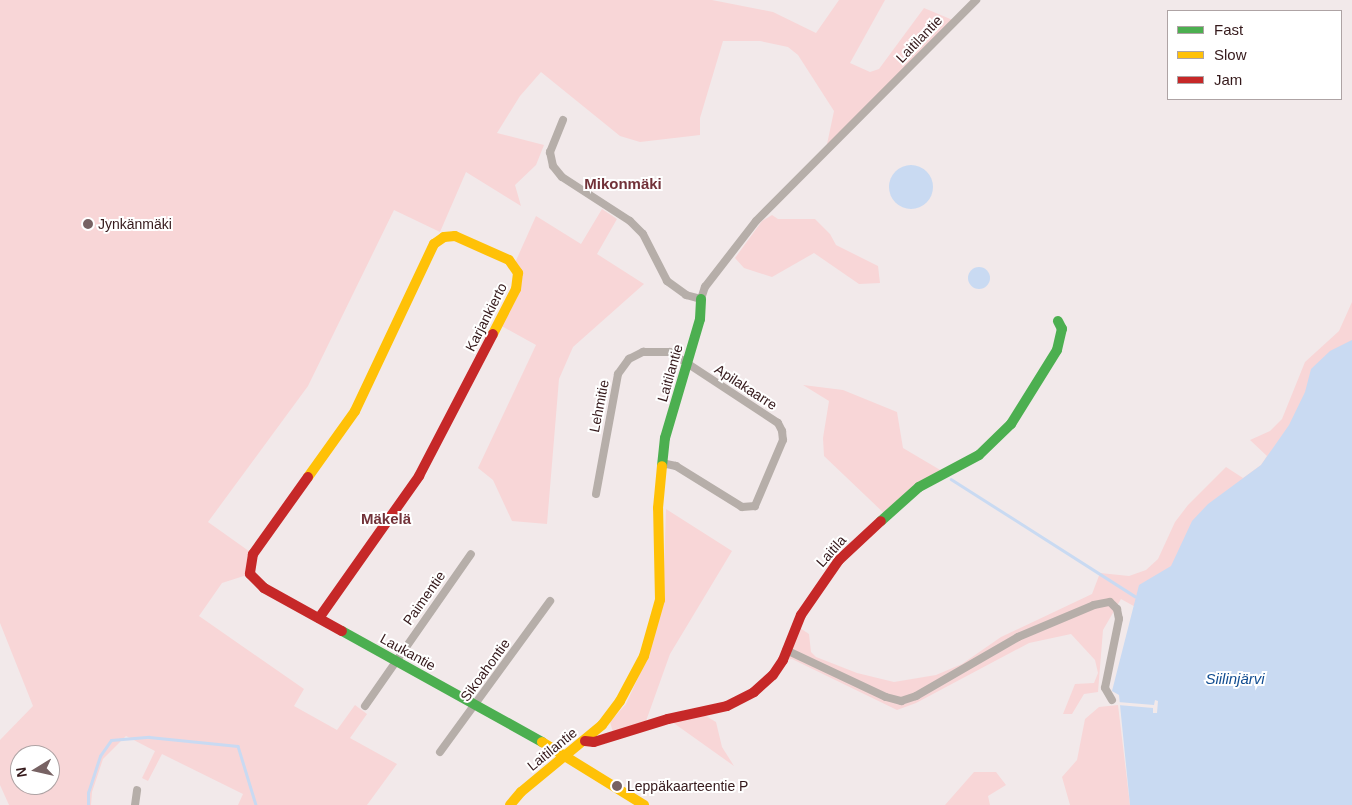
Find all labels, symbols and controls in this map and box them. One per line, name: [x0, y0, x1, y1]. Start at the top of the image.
legend: [1167, 10, 1342, 100]
street label: Laitilantie: [892, 12, 946, 66]
text: Fast: [1214, 21, 1243, 38]
text: Slow: [1214, 46, 1247, 63]
text: Jam: [1214, 71, 1242, 88]
district label: Mikonmäki: [584, 175, 662, 193]
place label: Jynkänmäki: [98, 216, 172, 232]
marker: Jynkänmäki: [82, 218, 94, 230]
street label: Karjankierto: [462, 280, 510, 354]
street label: Laitilantie: [654, 342, 686, 404]
street label: Apilakaarre: [712, 361, 780, 413]
street label: Lehmitie: [586, 378, 612, 434]
district label: Mäkelä: [361, 510, 411, 528]
street label: Laitila: [813, 532, 849, 570]
street label: Paimentie: [399, 568, 449, 628]
street label: Laukantie: [377, 630, 439, 674]
street label: Sikoahontie: [457, 635, 513, 705]
water label: Siilinjärvi: [1205, 670, 1265, 688]
street label: Laitilantie: [524, 724, 580, 774]
north arrow: [10, 745, 60, 795]
text: N: [12, 766, 30, 778]
place label: Leppäkaarteentie P: [627, 778, 748, 794]
marker: Leppäkaarteentie P: [611, 780, 623, 792]

